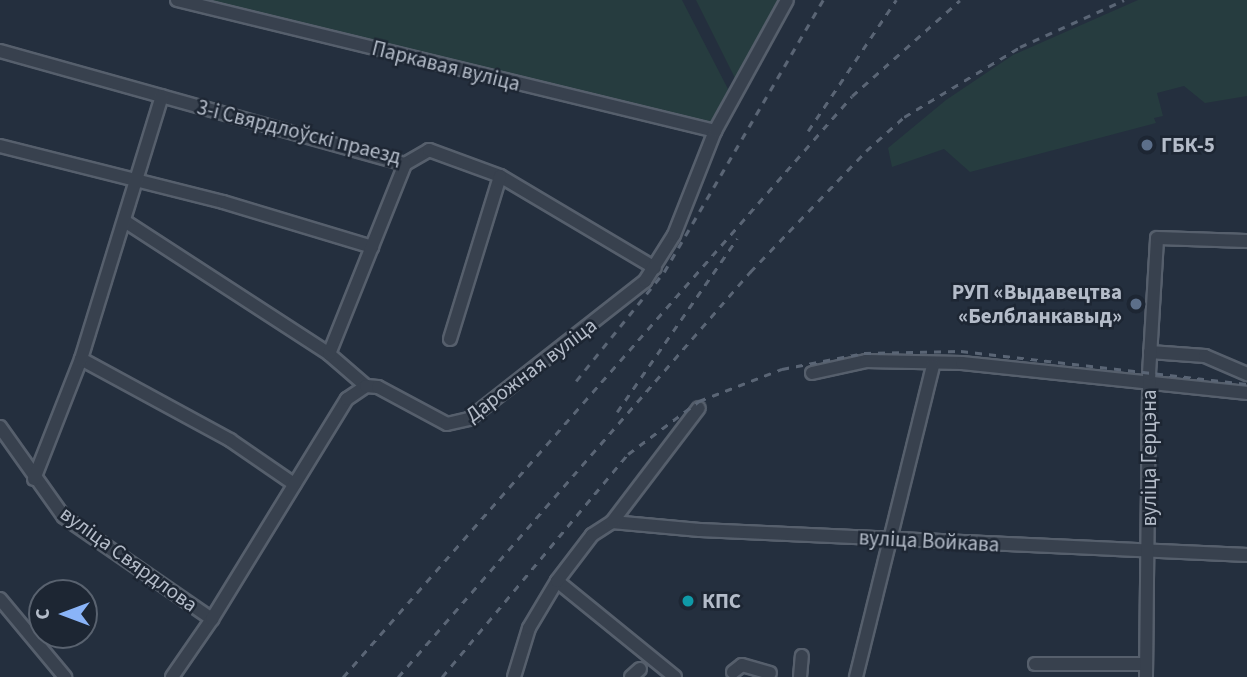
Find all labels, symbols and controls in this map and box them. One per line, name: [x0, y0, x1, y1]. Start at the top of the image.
street label: Паркавая вуліца: [369, 35, 523, 97]
street label: 3-і Свярдлоўскі праезд: [194, 94, 404, 170]
place label: ГБК-5: [1161, 132, 1215, 158]
marker: ГБК-5: [1139, 137, 1155, 153]
place label: РУП «Выдавецтва «Белбланкавыд»: [952, 279, 1122, 329]
marker: РУП «Выдавецтва «Белбланкавыд»: [1128, 296, 1144, 312]
street label: Дарожная вуліца: [460, 312, 602, 428]
street label: вуліца Герцэна: [1136, 389, 1162, 527]
street label: вуліца Свярдлова: [55, 501, 203, 617]
street label: вуліца Войкава: [858, 525, 1000, 557]
north arrow: [28, 579, 98, 649]
place label: КПС: [702, 588, 741, 614]
marker: КПС: [680, 593, 696, 609]
text: С: [30, 608, 57, 620]

